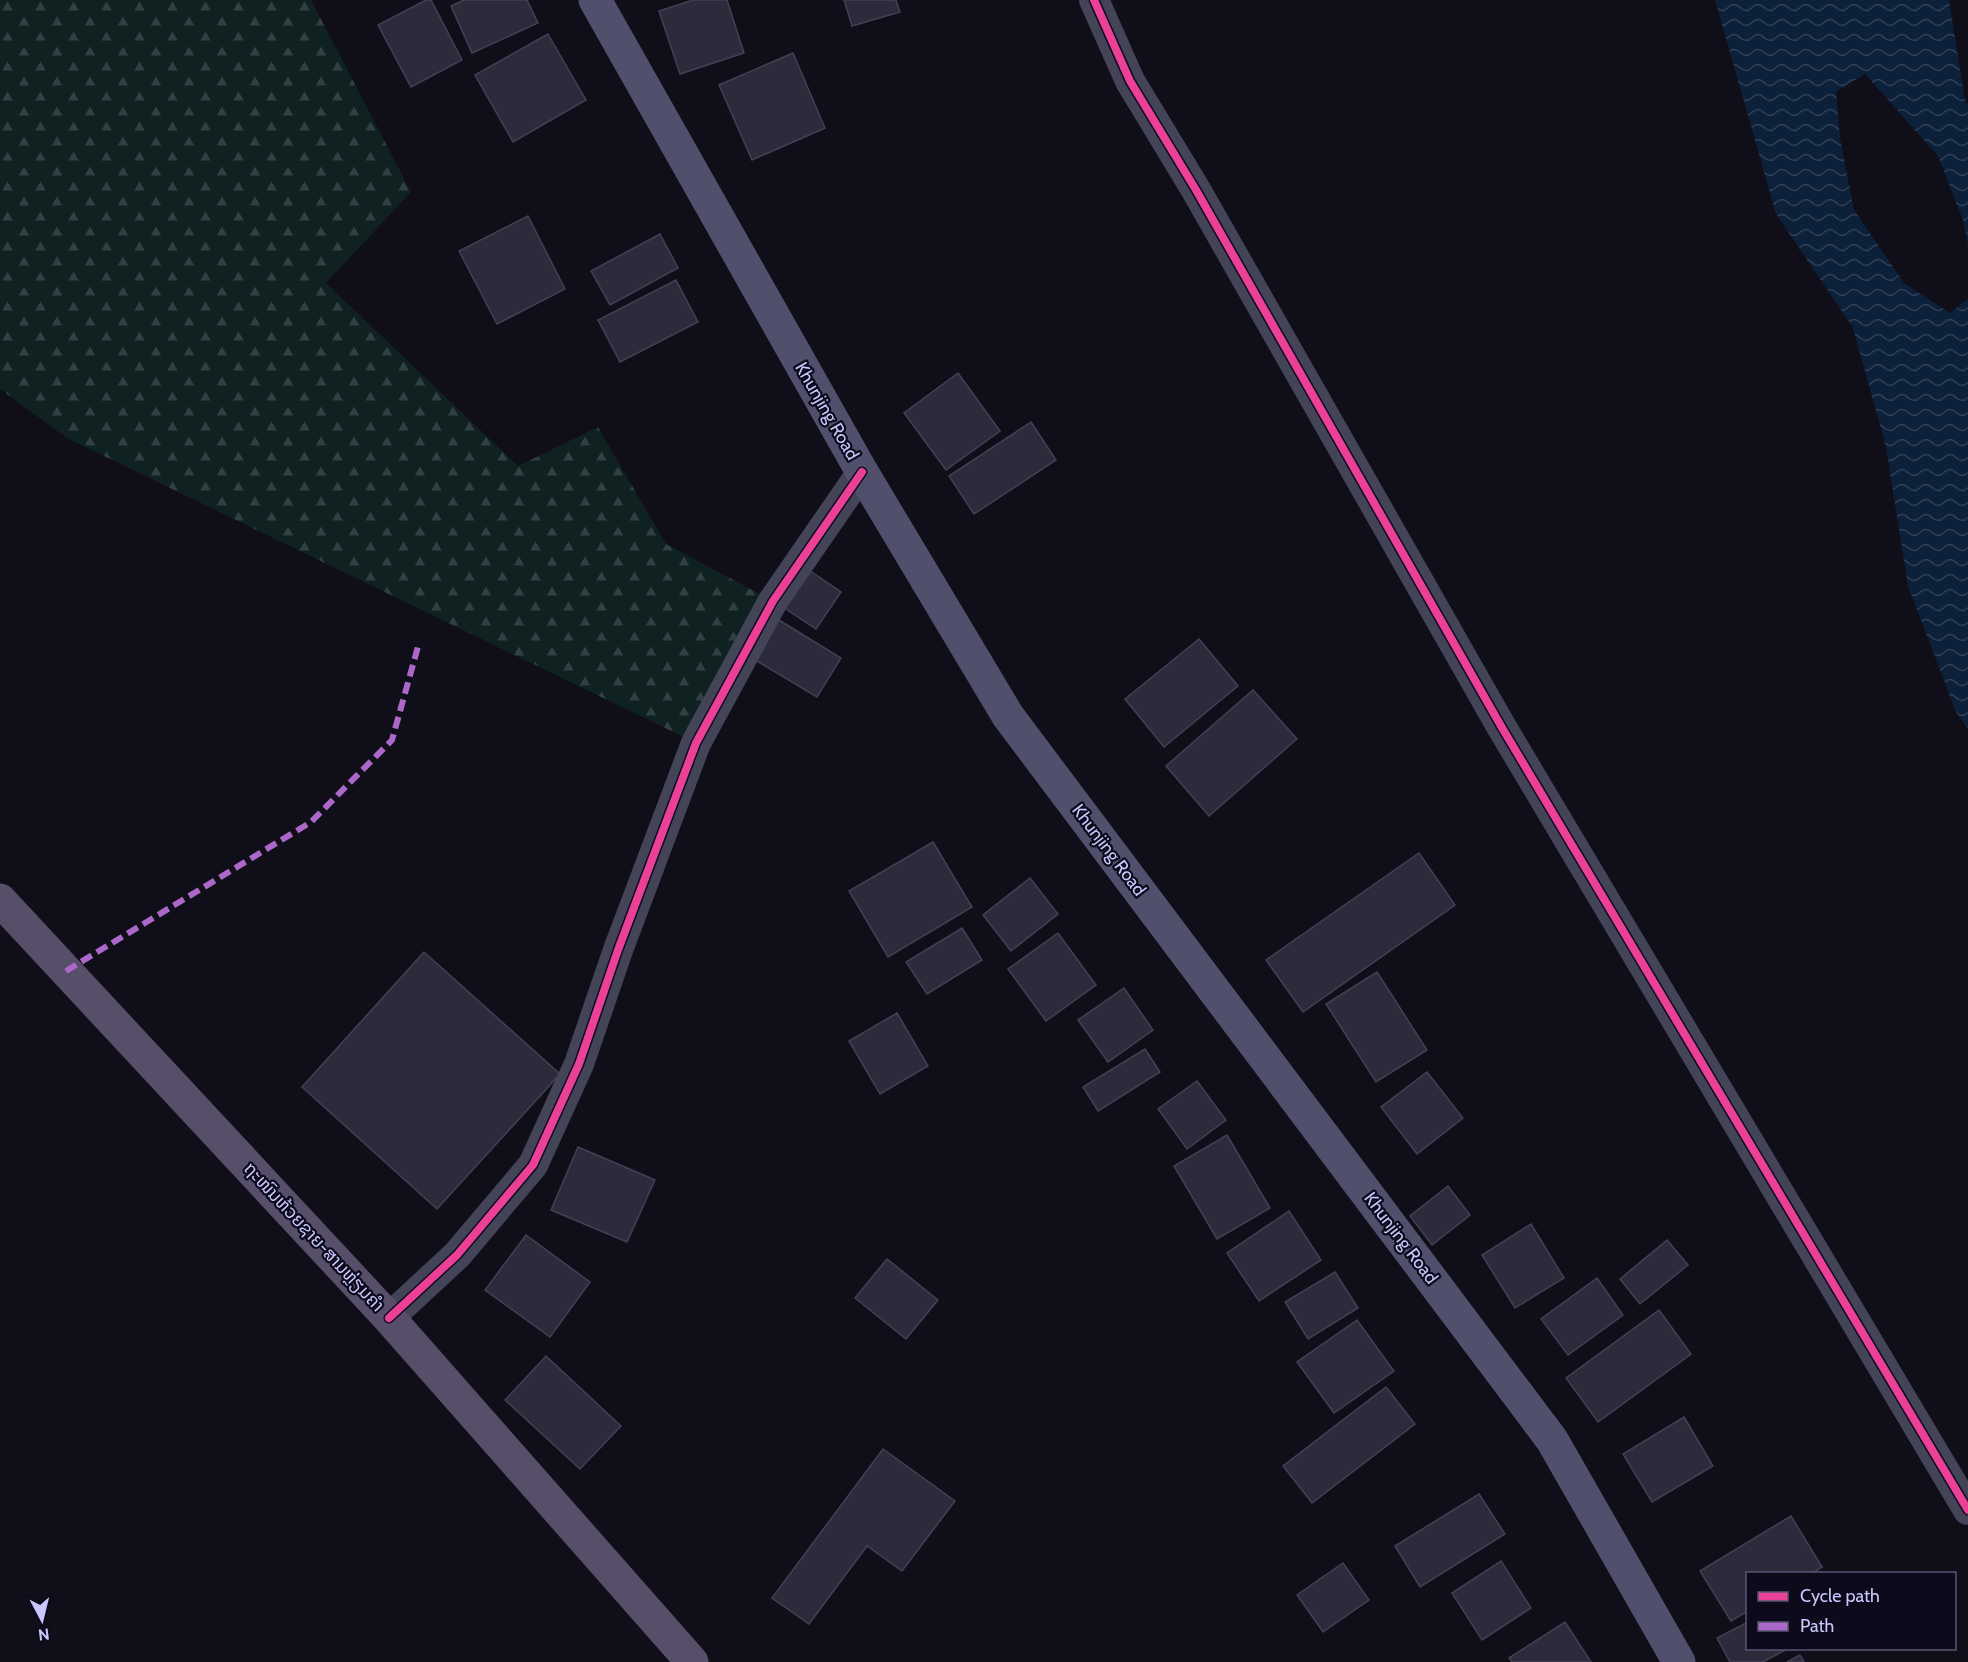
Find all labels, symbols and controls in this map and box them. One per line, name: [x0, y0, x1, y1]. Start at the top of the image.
street label: Khunjing Road: [790, 358, 864, 464]
street label: Khunjing Road: [1067, 800, 1151, 900]
street label: ຖະໜົນຫ້ວຍຊາຍ-ສາມຫຼ່ຽມຄຳ: [239, 1158, 389, 1316]
street label: Khunjing Road: [1359, 1188, 1443, 1288]
legend: [1746, 1572, 1956, 1650]
text: Cycle path: [1800, 1585, 1880, 1607]
north arrow: [12, 1590, 72, 1650]
text: Path: [1800, 1615, 1834, 1637]
text: N: [37, 1624, 51, 1645]

